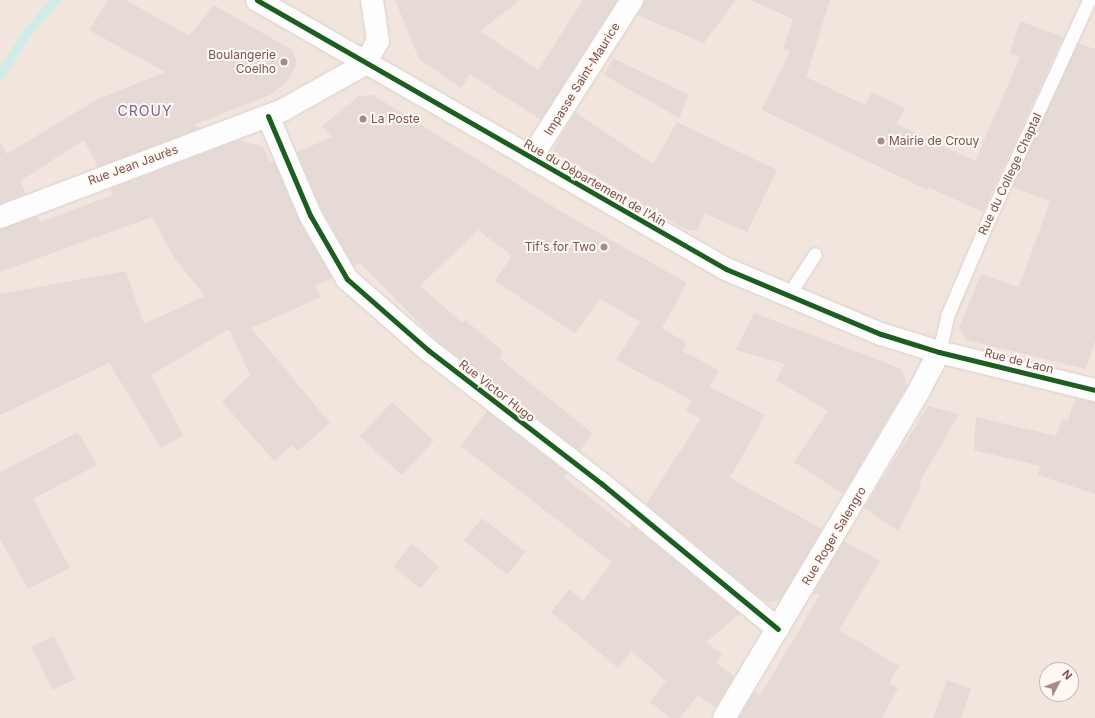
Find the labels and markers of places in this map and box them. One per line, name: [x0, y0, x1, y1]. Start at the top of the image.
place label: Boulangerie Coelho: [208, 48, 276, 76]
marker: Boulangerie Coelho: [279, 57, 289, 67]
place label: La Poste: [371, 112, 420, 126]
marker: La Poste: [358, 114, 368, 124]
place label: Mairie de Crouy: [889, 134, 979, 148]
marker: Mairie de Crouy: [876, 136, 886, 146]
place label: Tif's for Two: [525, 240, 596, 254]
marker: Tif's for Two: [599, 242, 609, 252]

